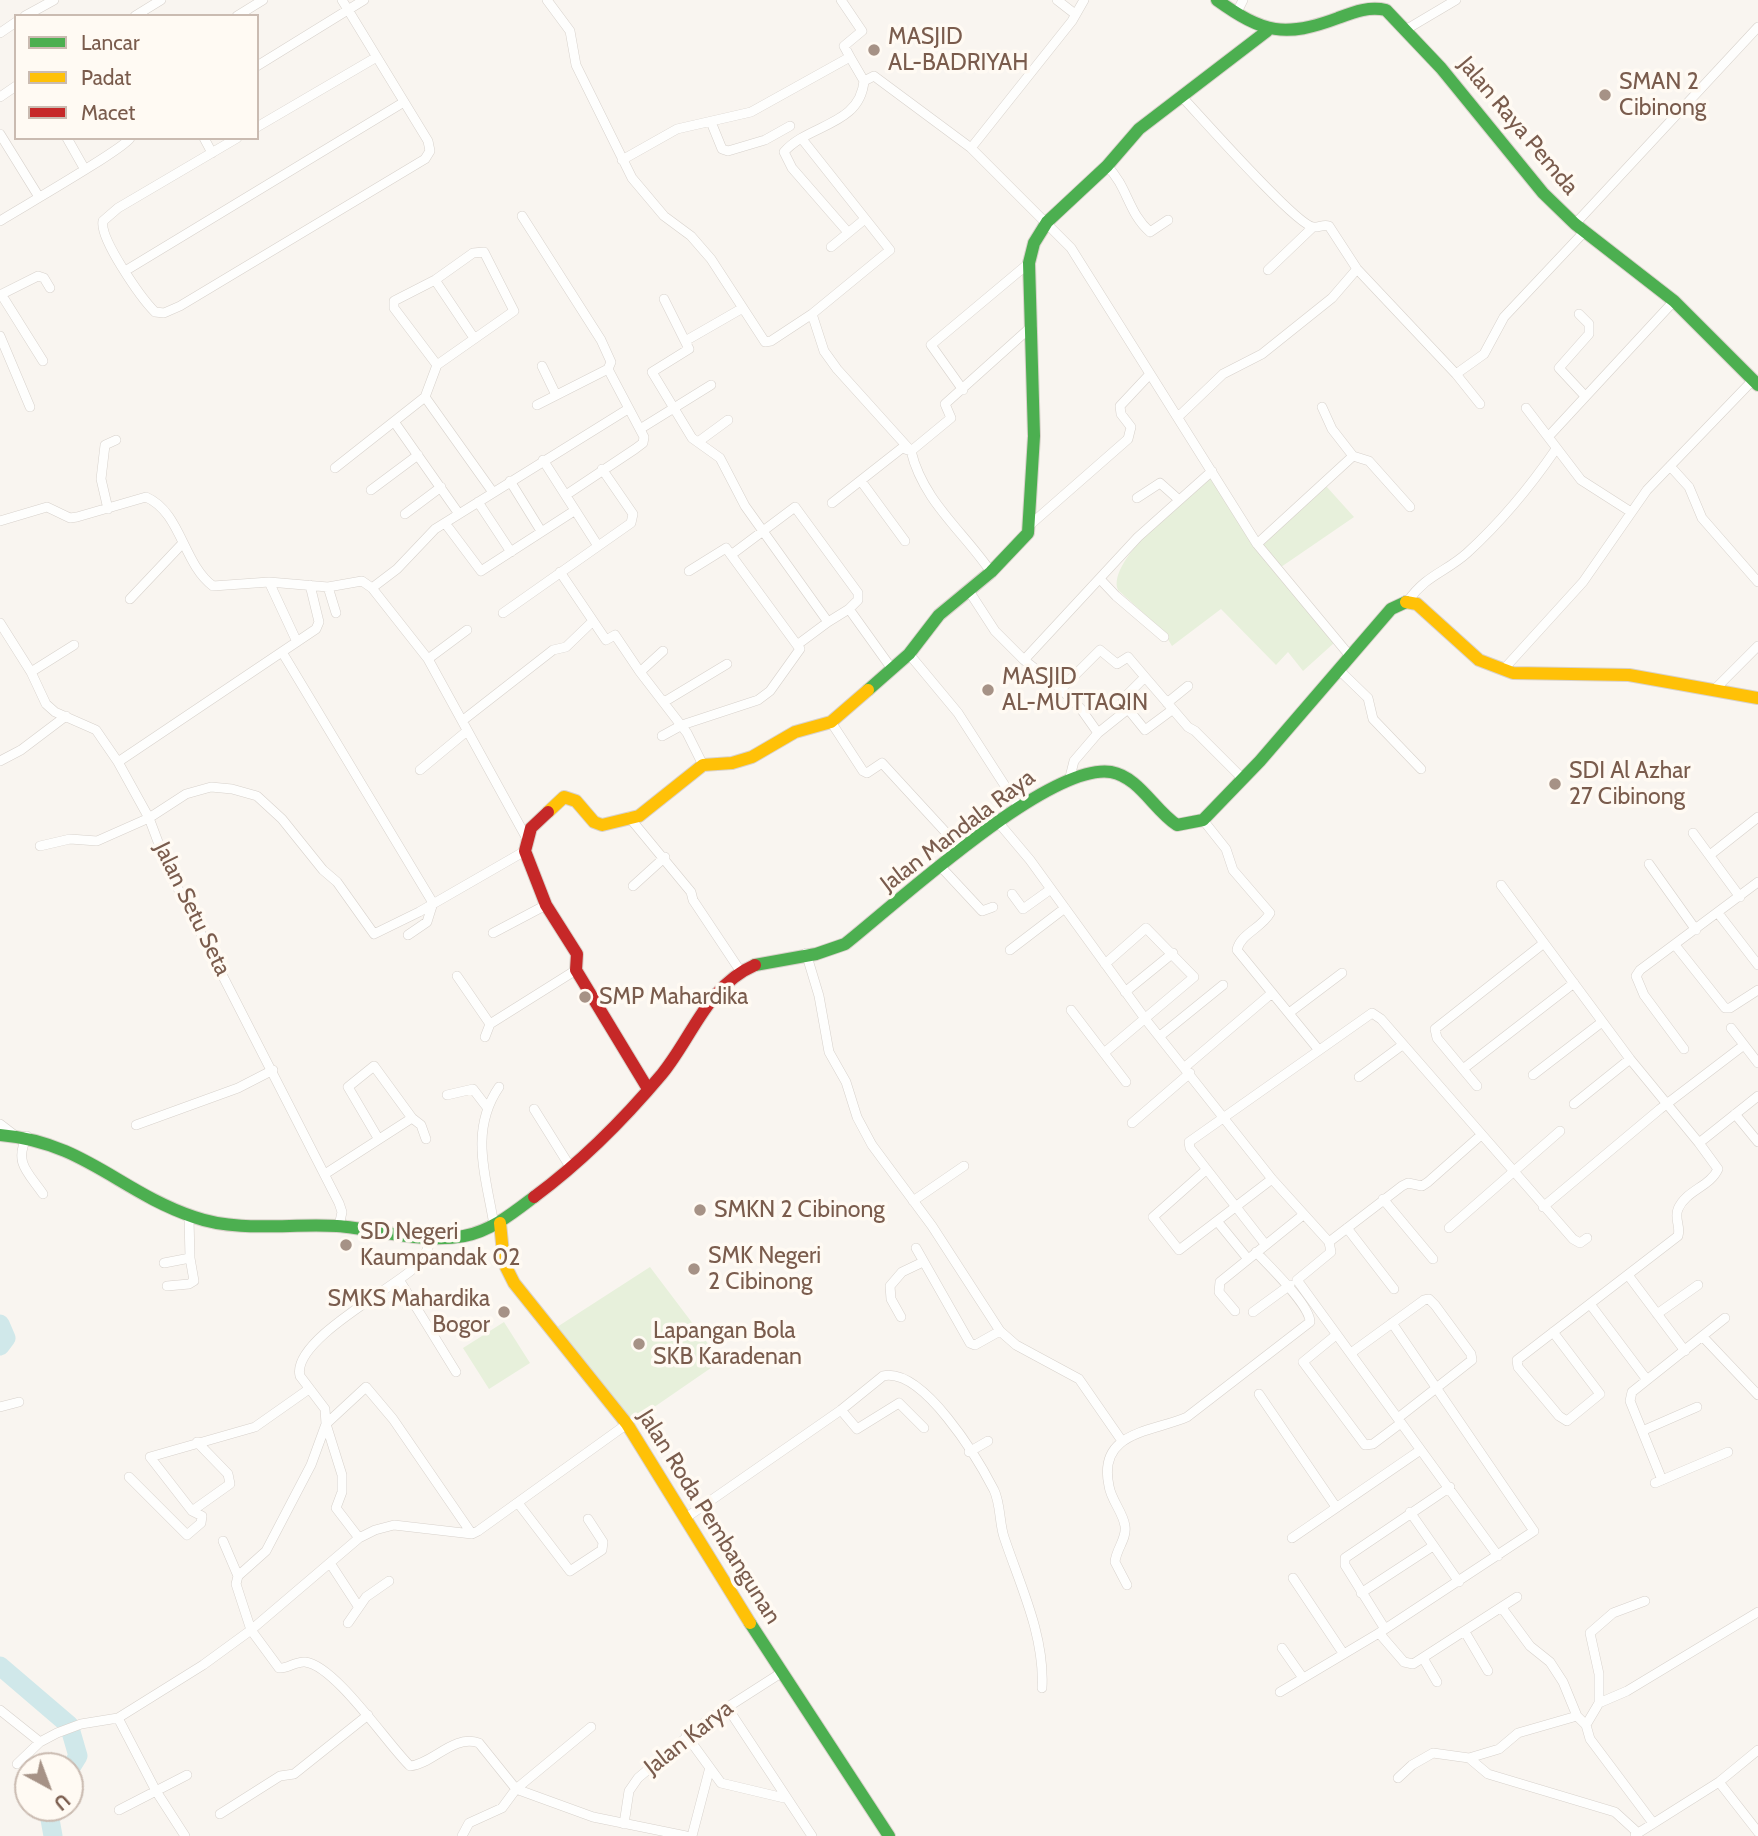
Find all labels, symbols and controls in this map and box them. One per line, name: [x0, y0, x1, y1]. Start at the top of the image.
legend: [14, 14, 259, 140]
place label: MASJID AL-BADRIYAH: [888, 23, 1028, 77]
text: Lancar: [81, 30, 140, 55]
marker: MASJID AL-BADRIYAH: [866, 42, 882, 58]
street label: Jalan Raya Pemda: [1452, 51, 1584, 201]
text: Padat: [81, 65, 131, 90]
place label: SMAN 2 Cibinong: [1619, 68, 1706, 122]
marker: SMAN 2 Cibinong: [1597, 87, 1613, 103]
text: Macet: [81, 100, 135, 125]
place label: MASJID AL-MUTTAQIN: [1002, 663, 1148, 717]
marker: MASJID AL-MUTTAQIN: [980, 682, 996, 698]
place label: SDI Al Azhar 27 Cibinong: [1569, 757, 1691, 811]
street label: Jalan Mandala Raya: [875, 764, 1041, 898]
marker: SDI Al Azhar 27 Cibinong: [1547, 776, 1563, 792]
street label: Jalan Setu Seta: [148, 838, 236, 980]
place label: SMP Mahardika: [599, 983, 748, 1011]
marker: SMP Mahardika: [577, 989, 593, 1005]
place label: SMKN 2 Cibinong: [714, 1196, 885, 1224]
marker: SMKN 2 Cibinong: [692, 1202, 708, 1218]
place label: SD Negeri Kaumpandak 02: [360, 1218, 520, 1272]
marker: SD Negeri Kaumpandak 02: [338, 1237, 354, 1253]
place label: SMK Negeri 2 Cibinong: [708, 1242, 821, 1296]
marker: SMK Negeri 2 Cibinong: [686, 1261, 702, 1277]
place label: SMKS Mahardika Bogor: [328, 1285, 490, 1339]
marker: SMKS Mahardika Bogor: [496, 1304, 512, 1320]
place label: Lapangan Bola SKB Karadenan: [653, 1317, 802, 1371]
marker: Lapangan Bola SKB Karadenan: [631, 1336, 647, 1352]
street label: Jalan Roda Pembangunan: [632, 1405, 786, 1629]
street label: Jalan Karya: [639, 1695, 739, 1781]
north arrow: [14, 1752, 84, 1822]
text: U: [49, 1789, 74, 1815]

